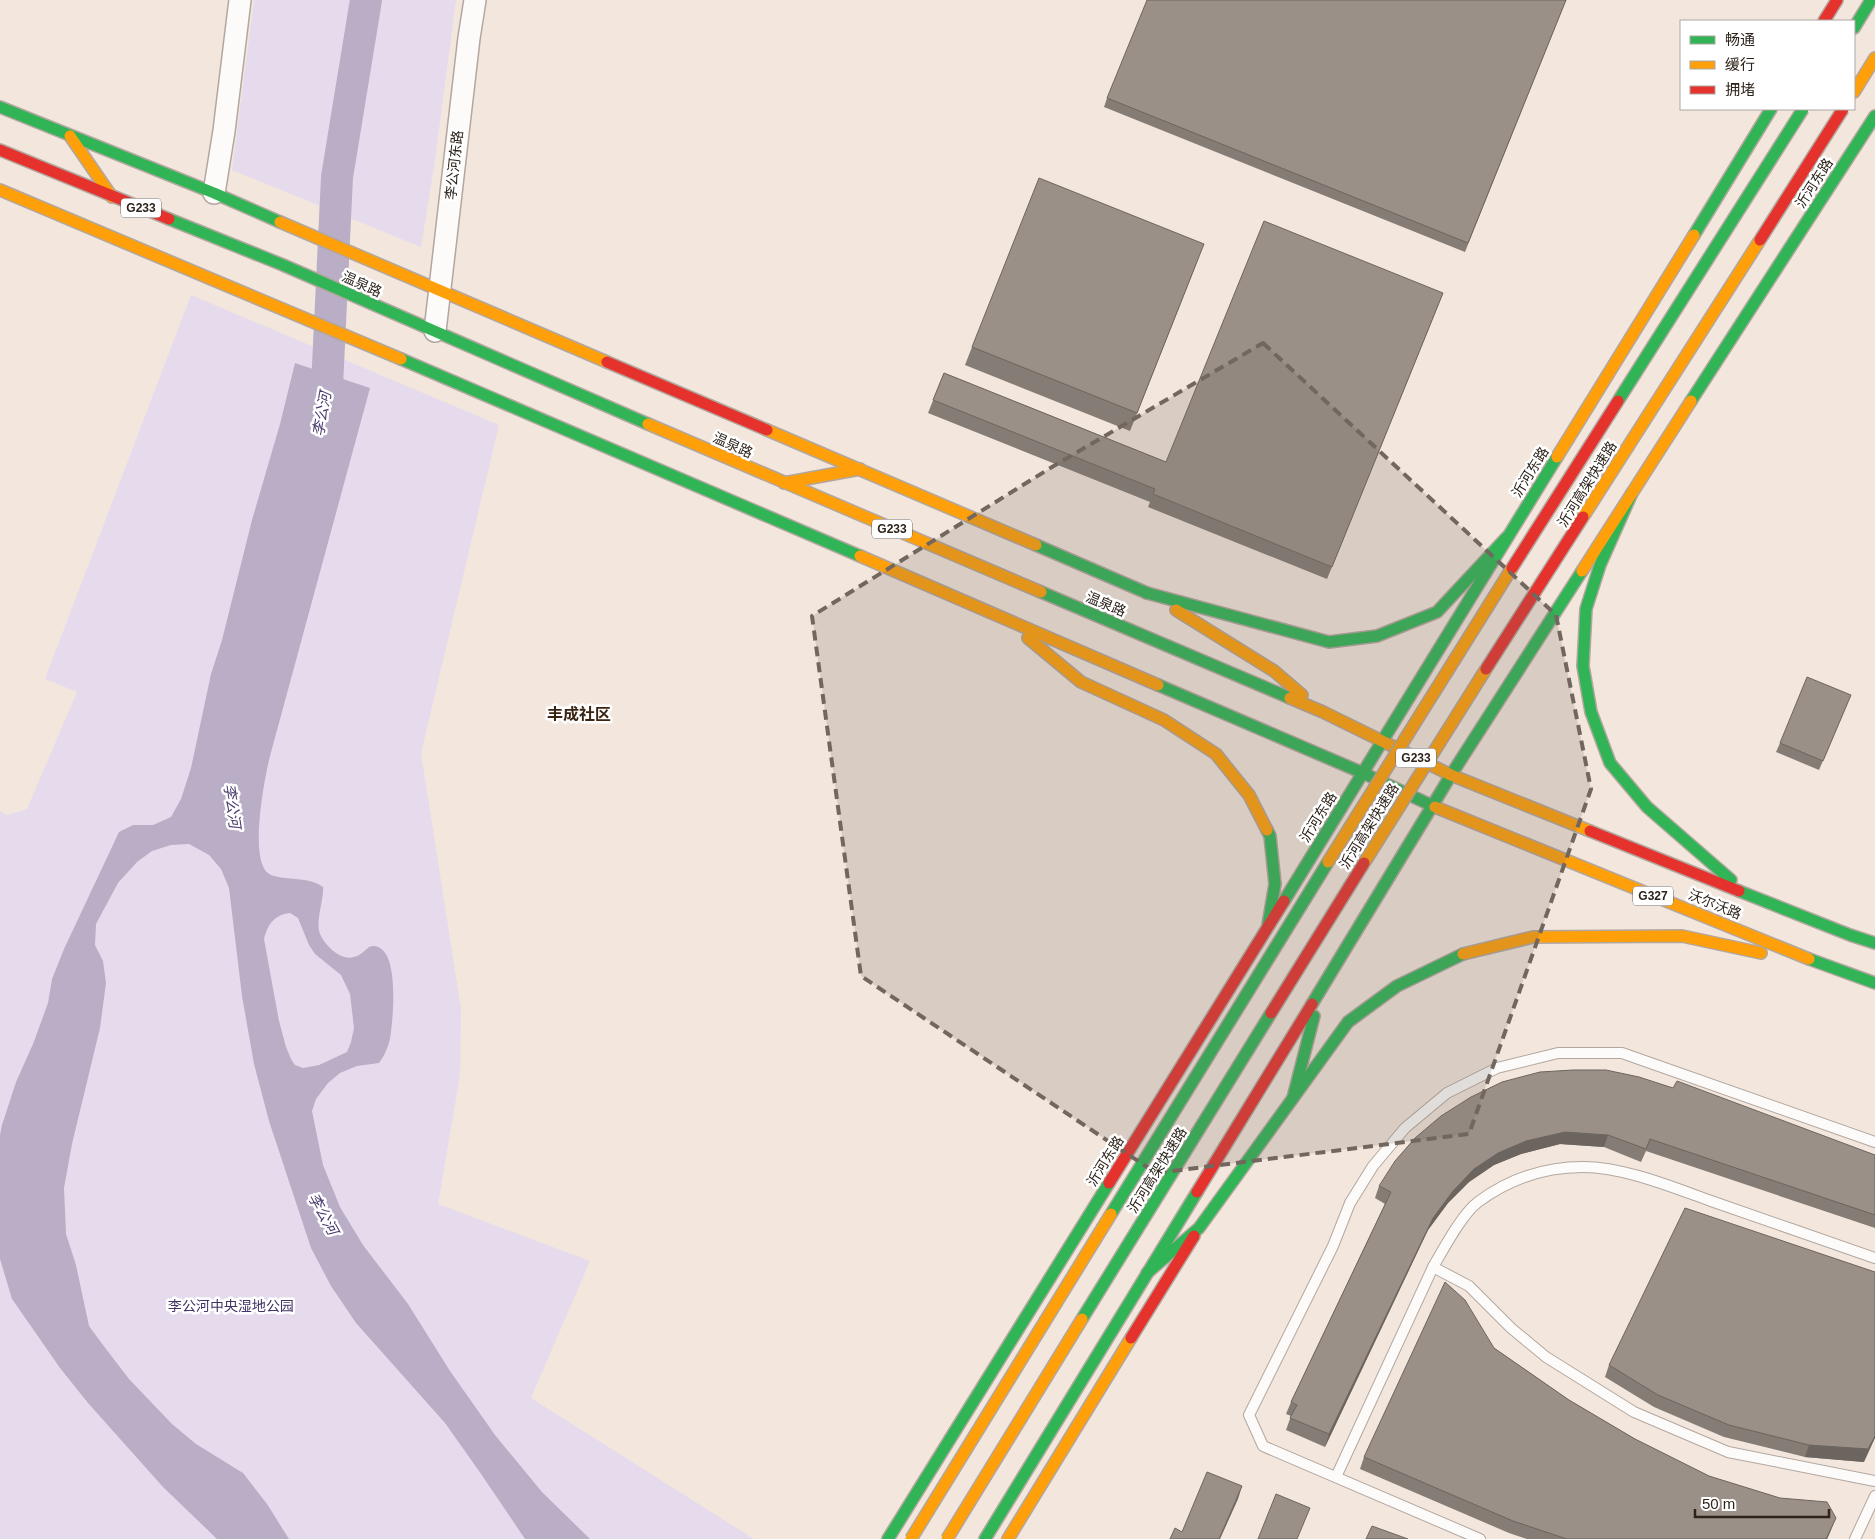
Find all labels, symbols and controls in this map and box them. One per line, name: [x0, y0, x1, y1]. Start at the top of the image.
legend: [1680, 20, 1855, 110]
text: 畅通: [1725, 31, 1755, 48]
text: 缓行: [1725, 56, 1755, 73]
text: 拥堵: [1725, 81, 1755, 98]
street label: 李公河东路: [442, 129, 466, 201]
street label: 沂河东路: [1792, 155, 1836, 211]
road number: G233: [121, 198, 161, 218]
street label: 温泉路: [340, 268, 384, 300]
water label: 李公河: [309, 387, 334, 438]
street label: 温泉路: [711, 429, 755, 461]
street label: 沂河高架快速路: [1554, 438, 1620, 530]
street label: 沂河东路: [1508, 444, 1552, 500]
road number: G233: [872, 520, 912, 538]
street label: 温泉路: [1084, 588, 1128, 620]
district label: 丰成社区: [547, 705, 611, 723]
road number: G233: [1396, 748, 1436, 768]
street label: 沂河高架快速路: [1336, 780, 1402, 872]
water label: 李公河: [221, 782, 244, 832]
street label: 沂河东路: [1296, 789, 1340, 845]
road number: G327: [1633, 886, 1673, 906]
street label: 沃尔沃路: [1686, 886, 1744, 922]
street label: 沂河高架快速路: [1124, 1124, 1190, 1216]
street label: 沂河东路: [1083, 1133, 1127, 1189]
water label: 李公河: [305, 1190, 343, 1240]
park label: 李公河中央湿地公园: [168, 1298, 294, 1314]
scale bar: [1695, 1486, 1829, 1518]
text: 50 m: [1702, 1495, 1735, 1512]

